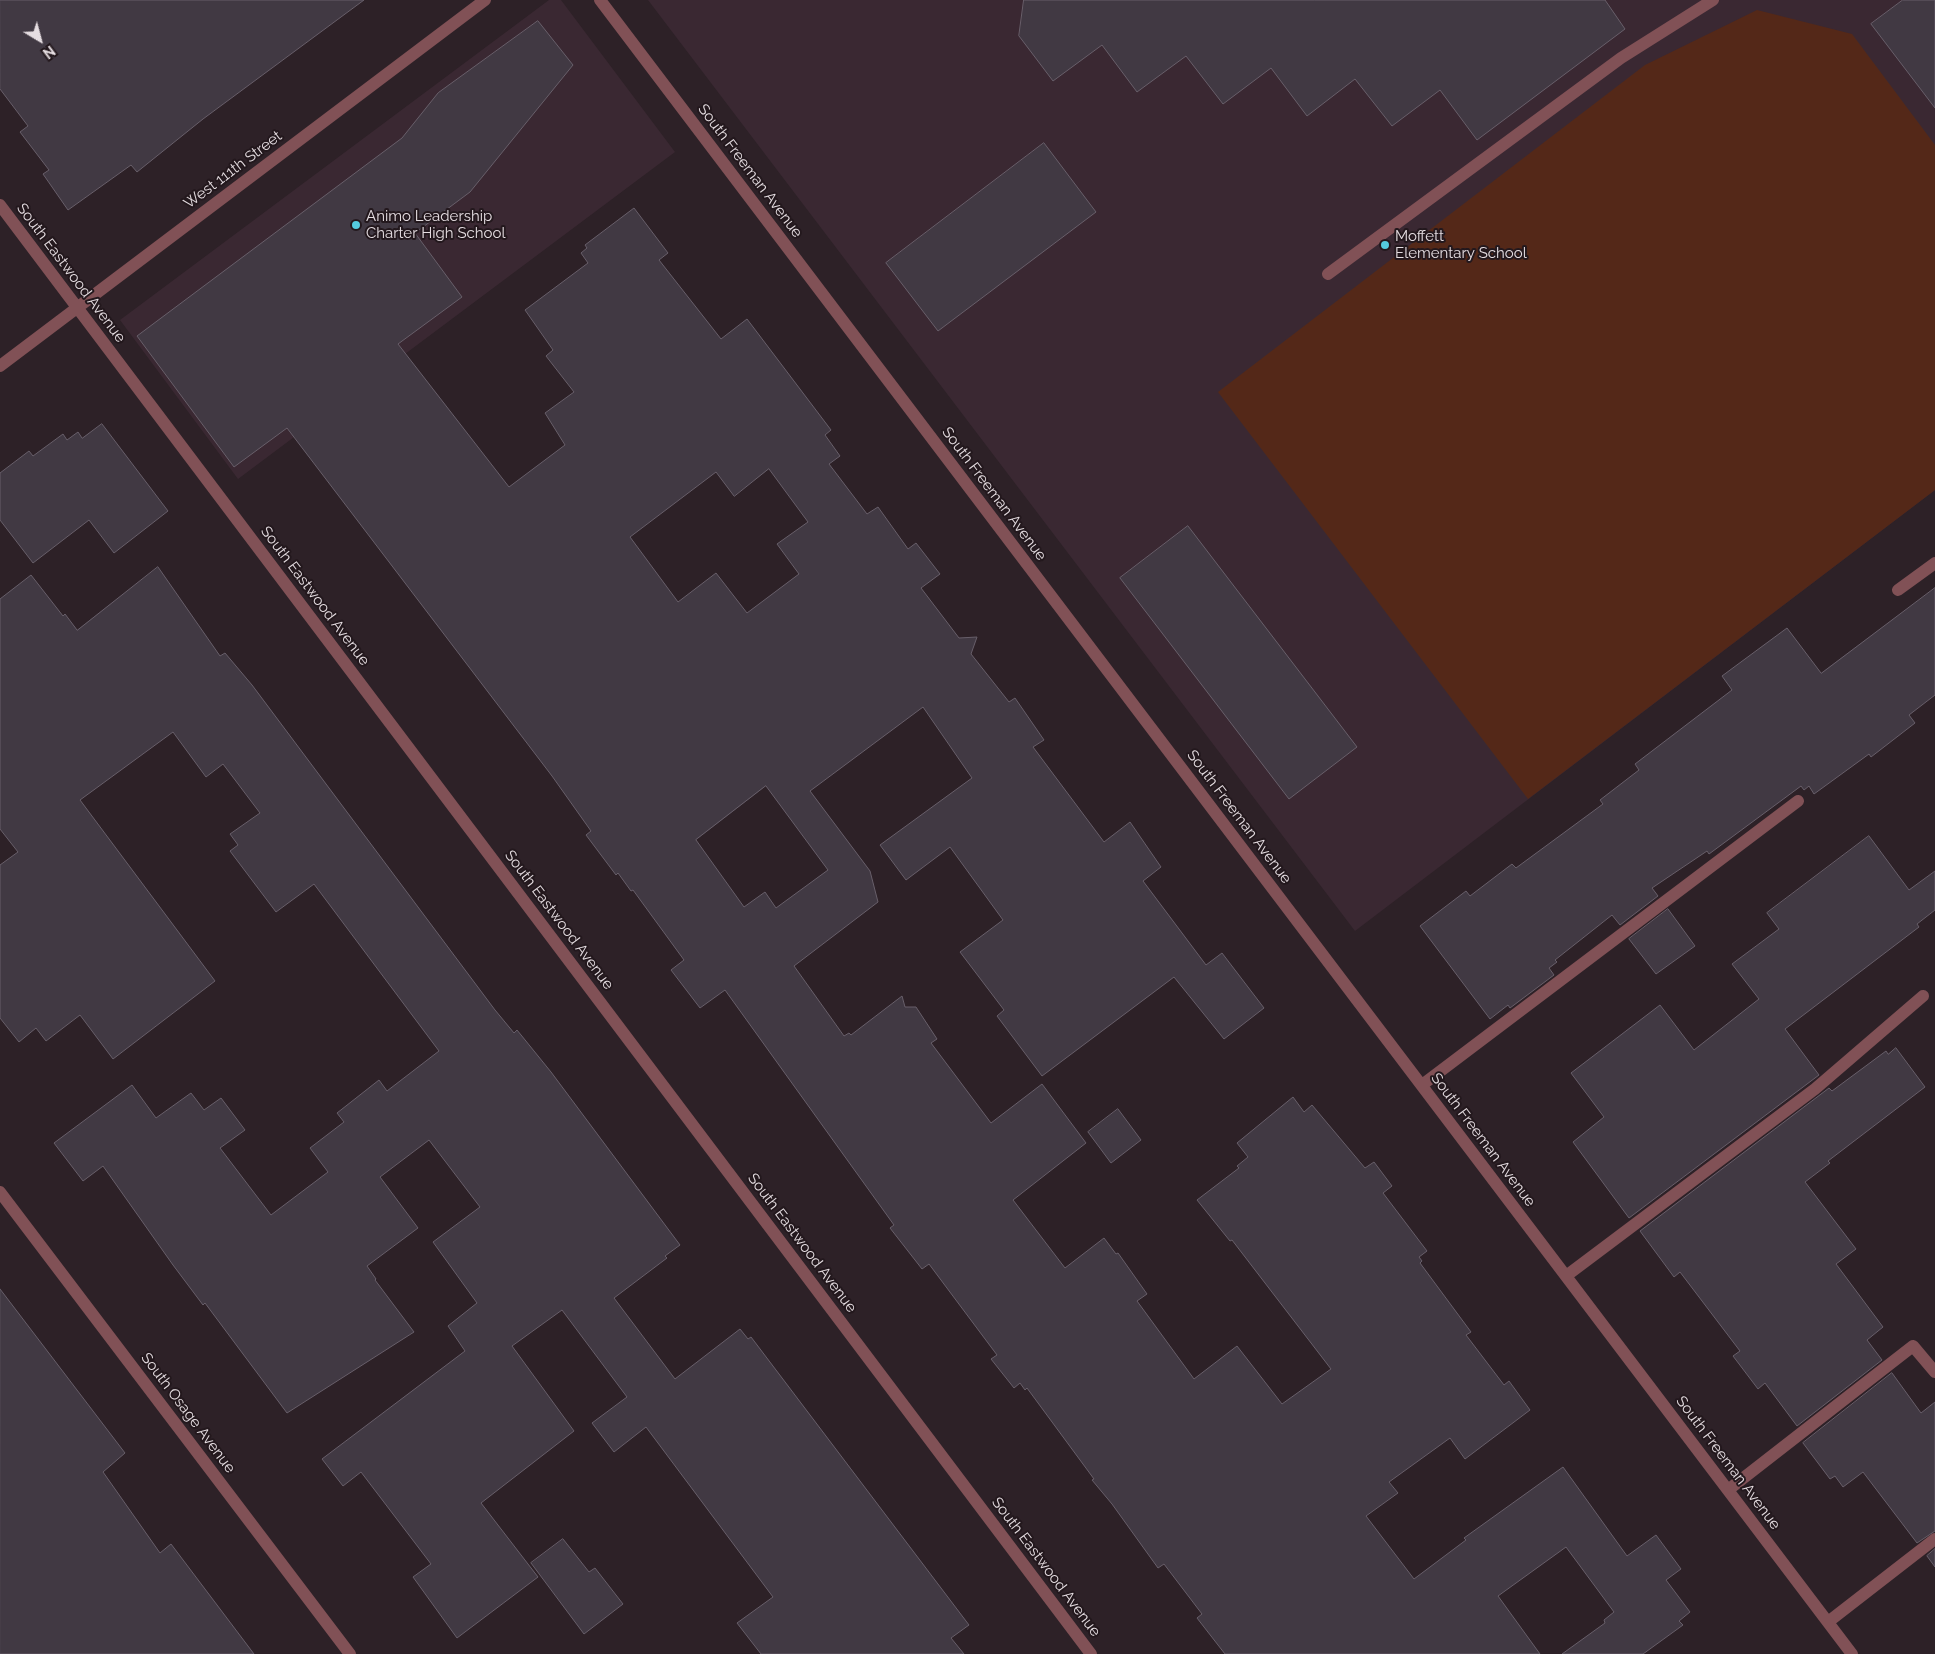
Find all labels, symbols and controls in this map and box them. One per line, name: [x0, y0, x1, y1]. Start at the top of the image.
north arrow: [15, 15, 65, 65]
text: N: [40, 42, 58, 62]
street label: South Freeman Avenue: [694, 101, 806, 241]
street label: West 111th Street: [180, 127, 286, 213]
street label: South Eastwood Avenue: [13, 200, 129, 346]
place label: Animo Leadership Charter High School: [366, 207, 505, 242]
marker: Animo Leadership Charter High School: [350, 219, 362, 231]
place label: Moffett Elementary School: [1395, 227, 1527, 262]
marker: Moffett Elementary School: [1379, 239, 1391, 251]
street label: South Freeman Avenue: [938, 424, 1050, 564]
street label: South Eastwood Avenue: [257, 523, 373, 669]
street label: South Freeman Avenue: [1183, 747, 1295, 887]
street label: South Eastwood Avenue: [501, 847, 617, 993]
street label: South Freeman Avenue: [1427, 1070, 1539, 1210]
street label: South Eastwood Avenue: [744, 1170, 860, 1316]
street label: South Osage Avenue: [137, 1349, 239, 1477]
street label: South Freeman Avenue: [1672, 1393, 1784, 1533]
street label: South Eastwood Avenue: [988, 1494, 1104, 1640]

